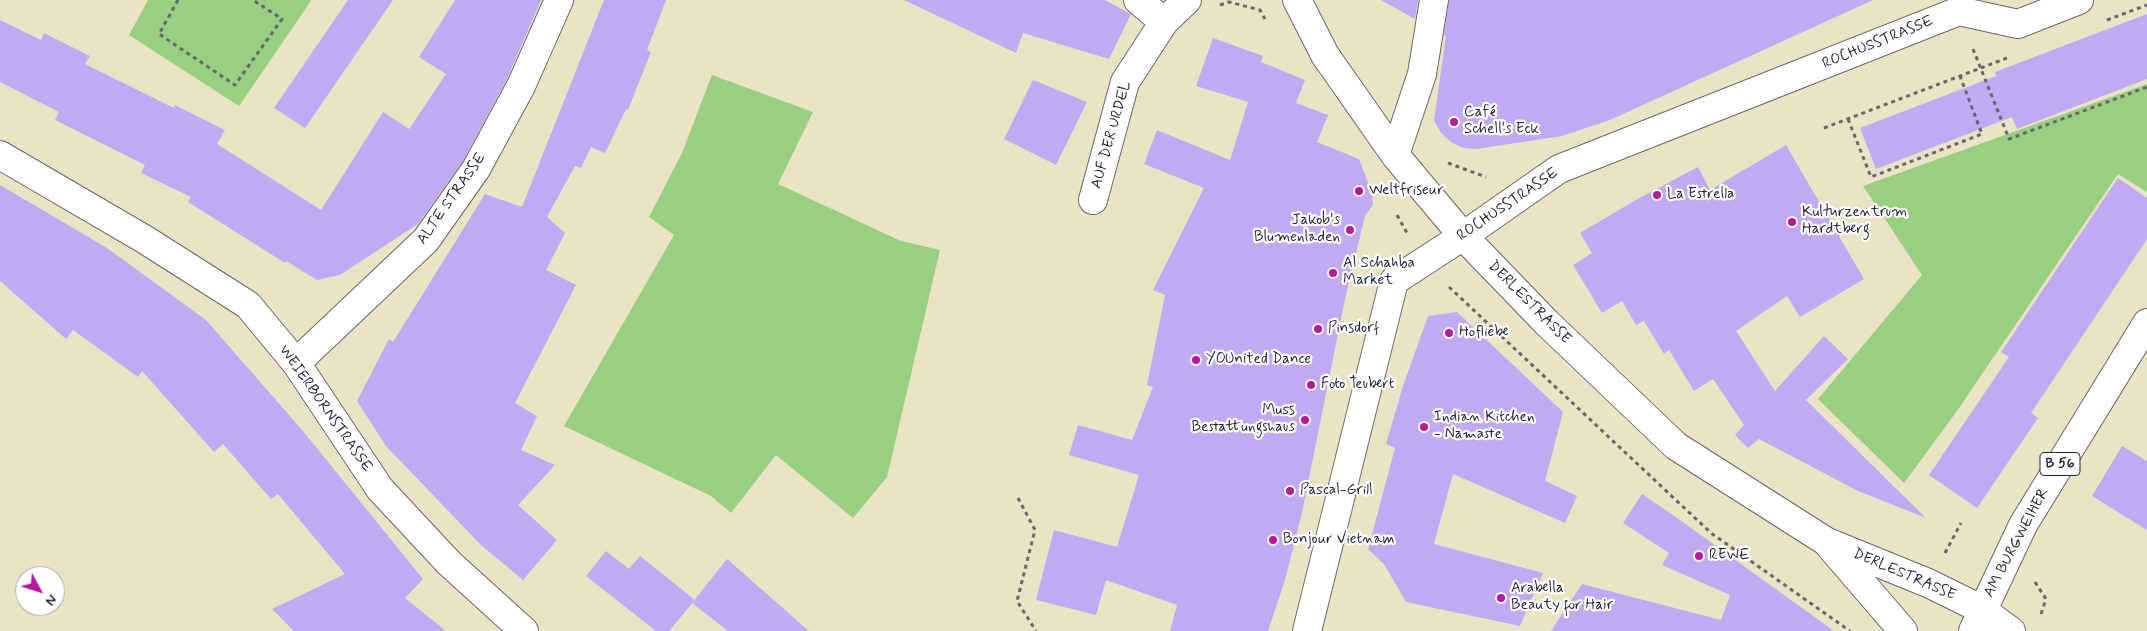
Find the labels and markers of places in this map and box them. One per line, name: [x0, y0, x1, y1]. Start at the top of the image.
place label: Café Schell's Eck: [1464, 104, 1539, 139]
marker: Café Schell's Eck: [1448, 116, 1460, 128]
place label: Weltfriseur: [1369, 182, 1444, 200]
marker: Weltfriseur: [1353, 185, 1365, 197]
place label: La Estrella: [1667, 186, 1734, 204]
marker: La Estrella: [1651, 189, 1663, 201]
place label: Kulturzentrum Hardtberg: [1802, 204, 1907, 239]
place label: Jakob's Blumenladen: [1254, 212, 1340, 247]
marker: Kulturzentrum Hardtberg: [1786, 216, 1798, 228]
marker: Jakob's Blumenladen: [1344, 224, 1356, 236]
place label: Al Schahba Market: [1343, 255, 1415, 290]
marker: Al Schahba Market: [1327, 267, 1339, 279]
place label: Pinsdorf: [1328, 320, 1379, 338]
marker: Pinsdorf: [1312, 323, 1324, 335]
place label: Hofliebe: [1459, 324, 1509, 342]
marker: Hofliebe: [1443, 327, 1455, 339]
place label: YOUnited Dance: [1206, 351, 1311, 369]
marker: YOUnited Dance: [1190, 354, 1202, 366]
place label: Foto Teubert: [1321, 376, 1394, 394]
marker: Foto Teubert: [1305, 379, 1317, 391]
place label: Muss Bestattungshaus: [1192, 402, 1295, 437]
place label: Indian Kitchen - Namaste: [1434, 409, 1534, 444]
marker: Muss Bestattungshaus: [1299, 414, 1311, 426]
marker: Indian Kitchen - Namaste: [1418, 421, 1430, 433]
place label: Pascal-Grill: [1300, 482, 1373, 500]
marker: Pascal-Grill: [1284, 485, 1296, 497]
place label: Bonjour Vietnam: [1283, 531, 1394, 549]
marker: Bonjour Vietnam: [1267, 534, 1279, 546]
place label: REWE: [1709, 547, 1750, 565]
marker: REWE: [1693, 550, 1705, 562]
place label: Arabella Beauty for Hair: [1511, 580, 1613, 615]
marker: Arabella Beauty for Hair: [1495, 592, 1507, 604]

